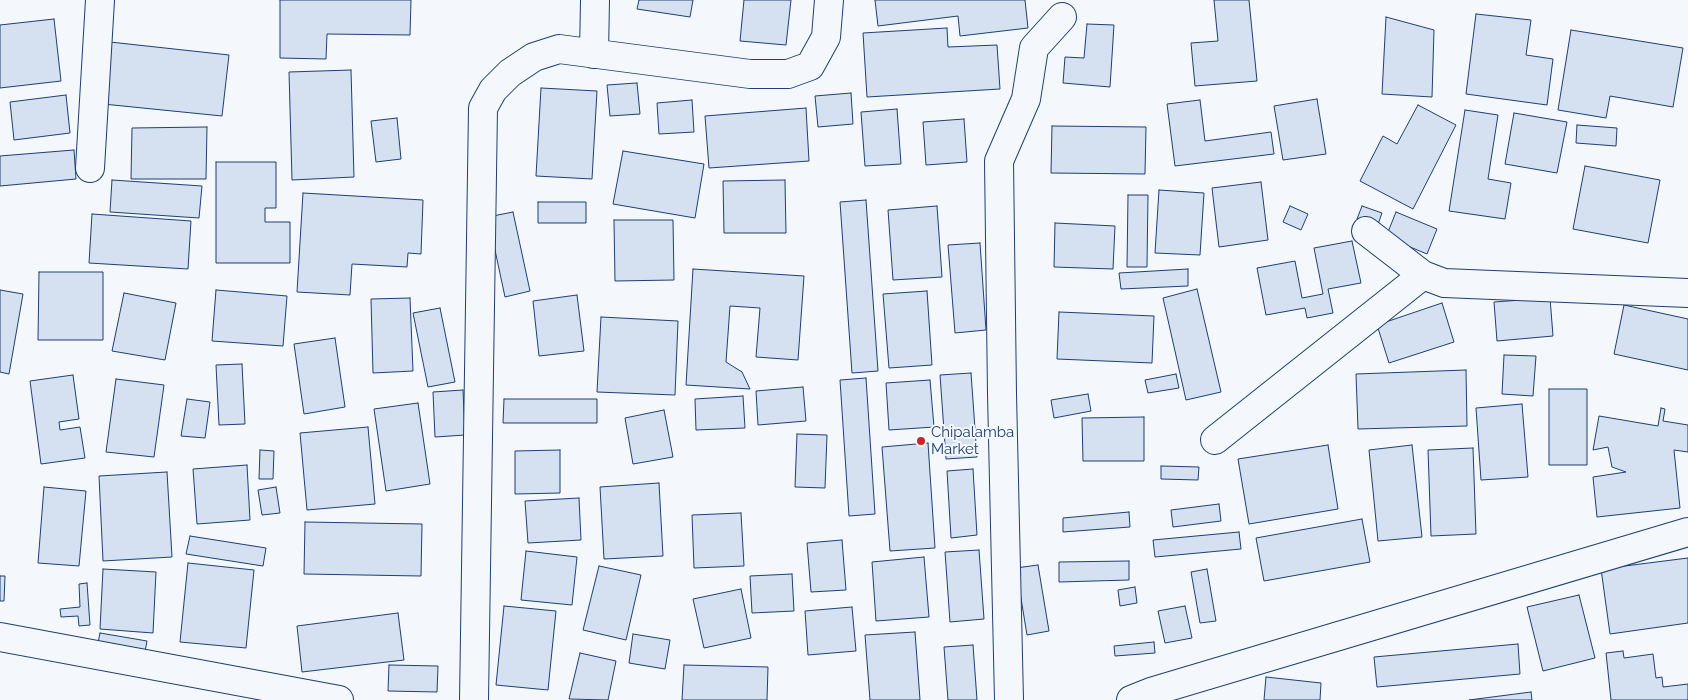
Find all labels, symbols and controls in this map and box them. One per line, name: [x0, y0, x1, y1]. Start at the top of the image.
place label: Chipalamba Market: [931, 423, 1014, 458]
marker: Chipalamba Market: [915, 435, 927, 447]

